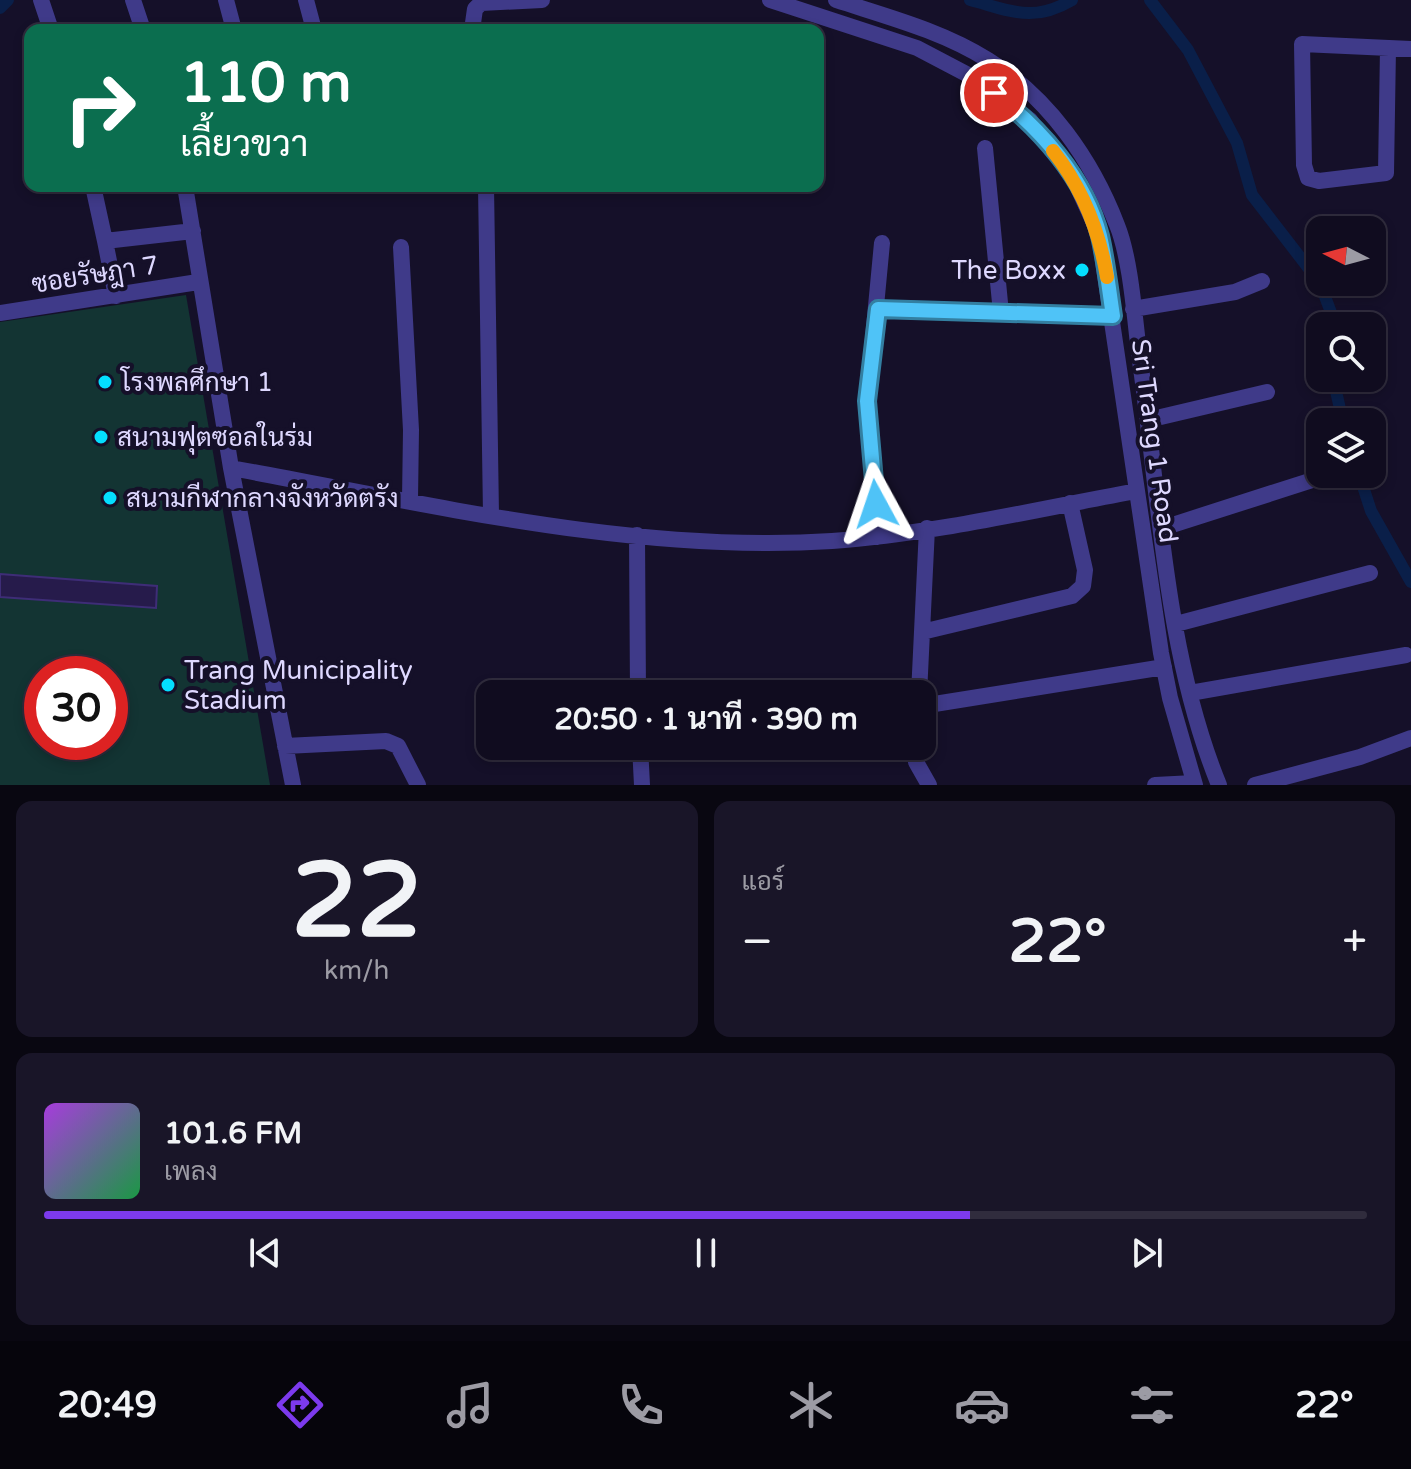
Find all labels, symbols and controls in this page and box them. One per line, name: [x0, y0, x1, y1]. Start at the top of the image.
text: 110 m: [180, 50, 351, 117]
icon: right: [48, 56, 152, 160]
pin: [960, 59, 1028, 127]
icon: arrive: [972, 71, 1016, 115]
text: เลี้ยวขวา: [180, 123, 308, 166]
north arrow: [1306, 216, 1386, 296]
map controls: [1306, 216, 1386, 488]
street label: ซอยรัษฎา 7: [29, 248, 161, 302]
place label: The Boxx: [951, 255, 1066, 286]
marker: The Boxx: [1073, 261, 1091, 279]
button: search: [1306, 312, 1386, 392]
street label: Sri Trang 1 Road: [1125, 337, 1184, 545]
place label: โรงพลศึกษา 1: [119, 366, 273, 398]
marker: โรงพลศึกษา 1: [96, 373, 114, 391]
button: layers: [1306, 408, 1386, 488]
place label: สนามฟุตซอลในร่ม: [117, 421, 313, 455]
marker: สนามฟุตซอลในร่ม: [92, 428, 110, 446]
position arrow: [834, 462, 918, 546]
place label: สนามกีฬากลางจังหวัดตรัง: [126, 482, 399, 514]
marker: สนามกีฬากลางจังหวัดตรัง: [101, 489, 119, 507]
place label: Trang Municipality Stadium: [184, 655, 413, 716]
speed limit sign: 30: [24, 656, 128, 760]
marker: Trang Municipality Stadium: [159, 676, 177, 694]
text: 20:50 · 1 นาที · 390 m: [554, 701, 858, 738]
text: 22: [291, 840, 422, 965]
text: แอร์: [742, 866, 784, 897]
text: 22°: [1009, 906, 1107, 978]
text: −: [742, 916, 773, 969]
text: +: [1342, 916, 1367, 969]
text: km/h: [324, 955, 389, 986]
text: 101.6 FM: [164, 1115, 302, 1152]
text: เพลง: [164, 1156, 218, 1187]
icon: previous: [243, 1231, 287, 1275]
icon: pause: [684, 1231, 728, 1275]
icon: next: [1125, 1231, 1169, 1275]
icon: directions: [272, 1377, 328, 1433]
icon: music: [442, 1377, 498, 1433]
icon: phone: [613, 1377, 669, 1433]
icon: climate: [783, 1377, 839, 1433]
icon: car: [954, 1377, 1010, 1433]
icon: filters: [1124, 1377, 1180, 1433]
text: 20:49: [57, 1384, 157, 1427]
text: 22°: [1295, 1384, 1354, 1427]

